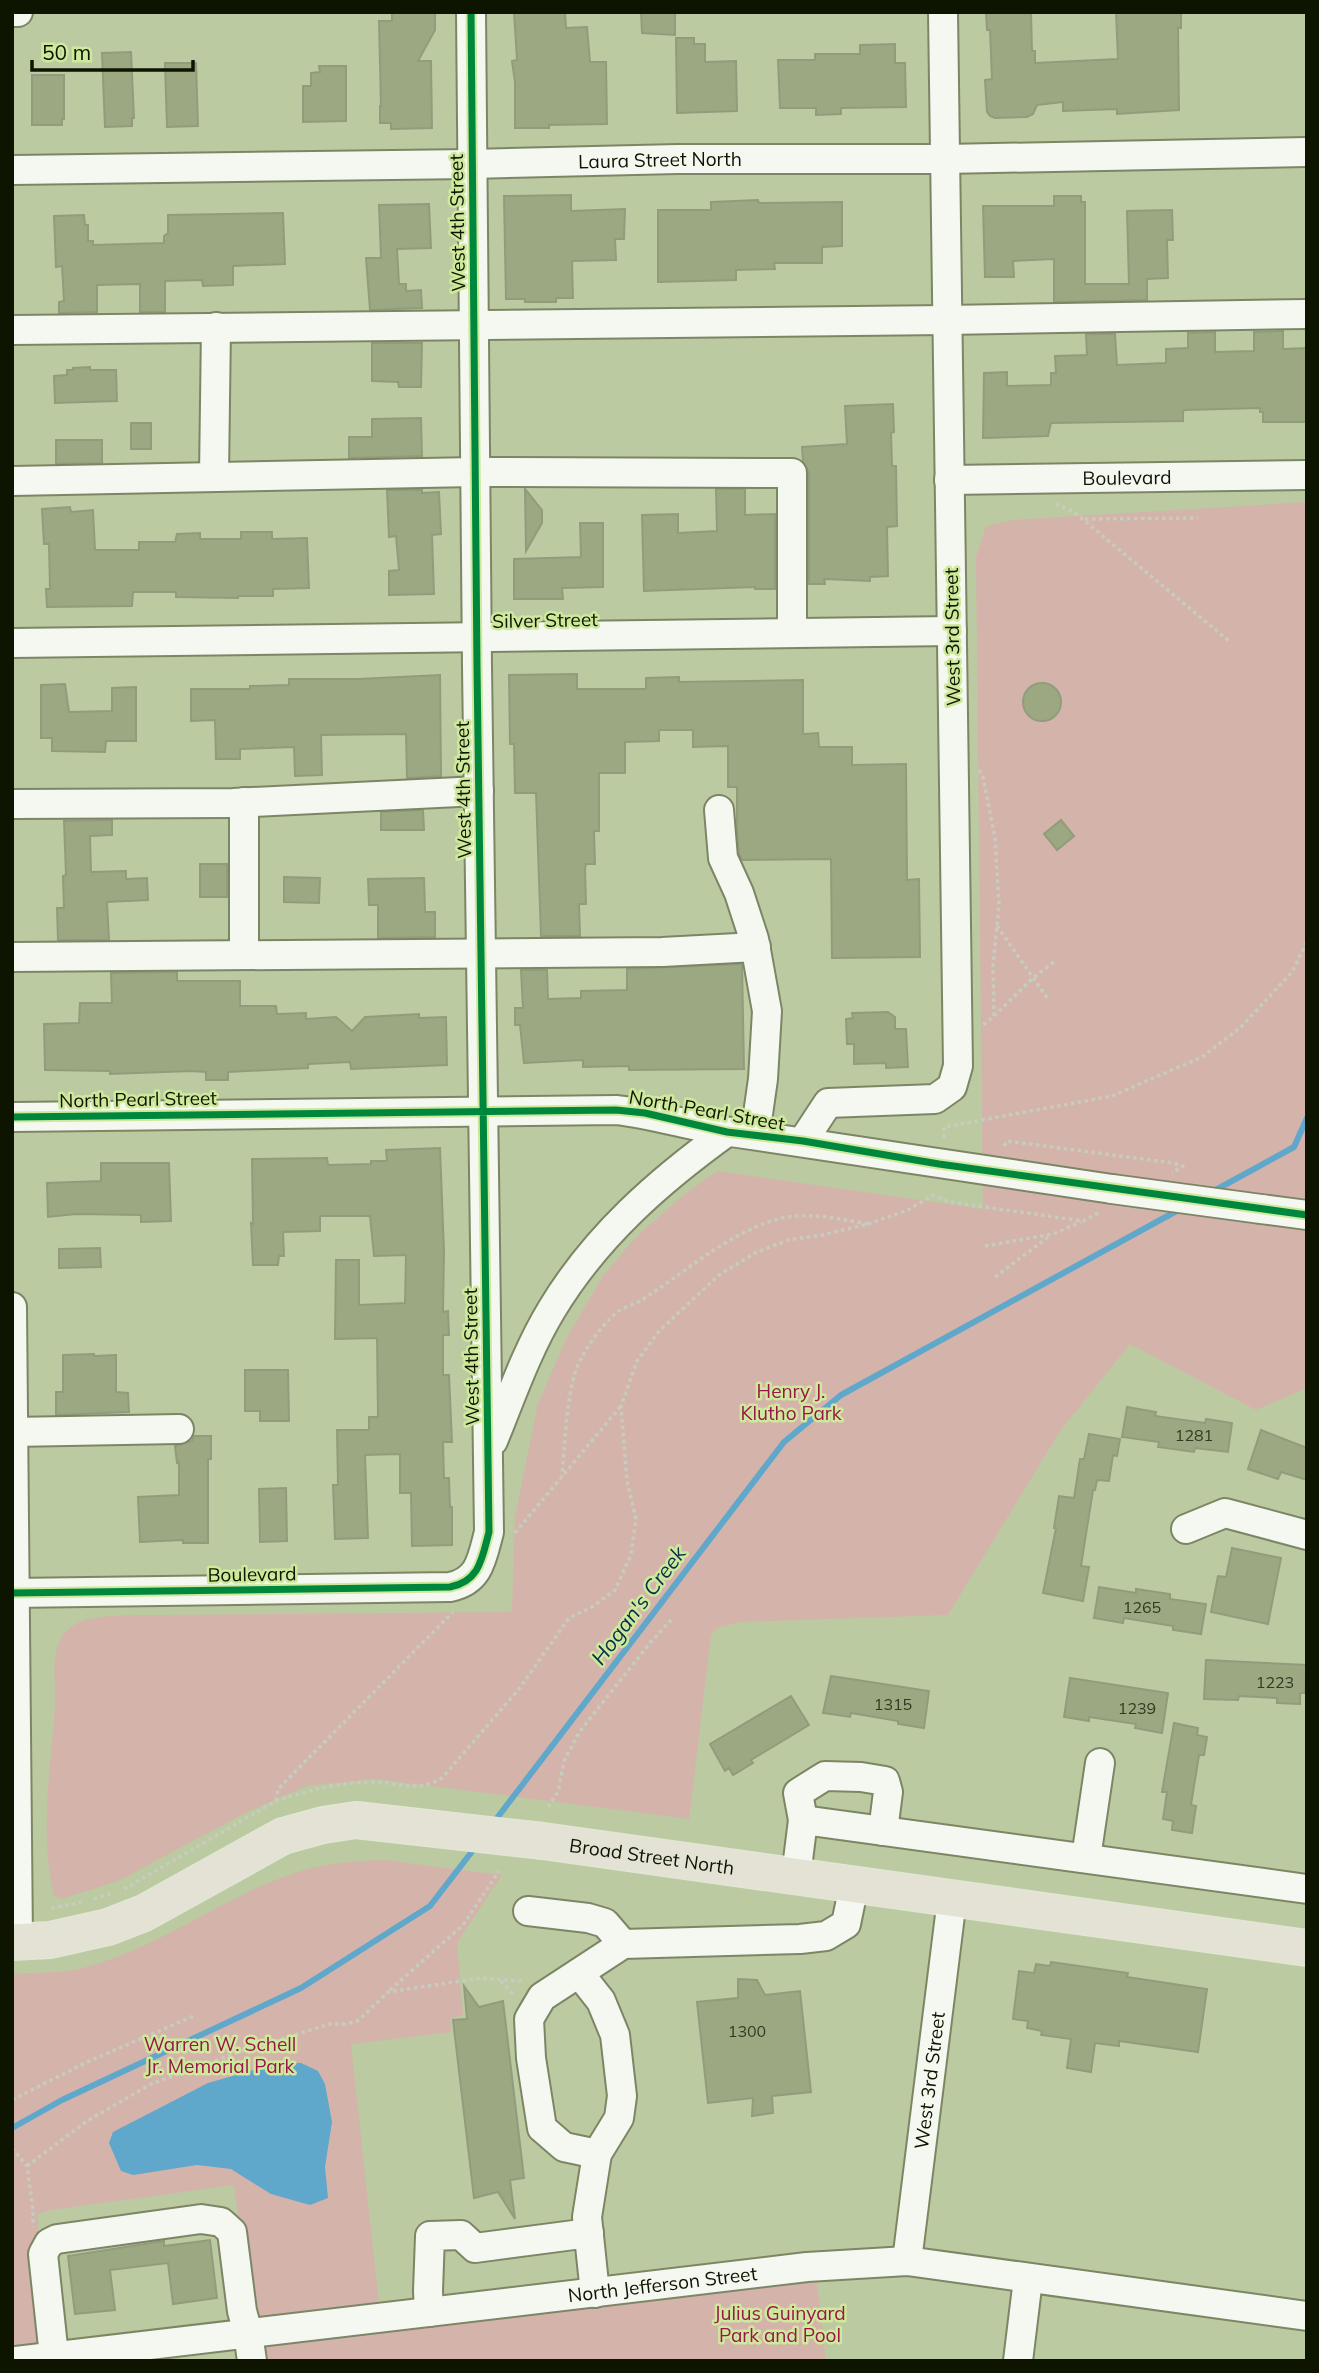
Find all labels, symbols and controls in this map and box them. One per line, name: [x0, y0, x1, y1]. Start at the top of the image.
scale bar: [32, 28, 192, 72]
text: 50 m: [42, 39, 91, 65]
street label: Laura Street North: [578, 147, 742, 173]
street label: West 4th Street: [444, 153, 470, 292]
street label: Boulevard: [1082, 465, 1172, 490]
street label: West 3rd Street: [939, 567, 965, 706]
street label: Silver Street: [492, 607, 598, 633]
street label: West 4th Street: [450, 720, 476, 859]
street label: North Pearl Street: [627, 1084, 787, 1136]
street label: North Pearl Street: [59, 1086, 217, 1112]
street label: West 4th Street: [458, 1287, 484, 1426]
park label: Henry J. Klutho Park: [740, 1379, 842, 1425]
house number: 1281: [1175, 1425, 1213, 1445]
water label: Hogan's Creek: [585, 1540, 692, 1669]
street label: Boulevard: [207, 1561, 297, 1587]
house number: 1265: [1123, 1597, 1161, 1617]
house number: 1223: [1256, 1672, 1294, 1692]
house number: 1315: [874, 1694, 912, 1714]
house number: 1239: [1118, 1698, 1156, 1718]
street label: Broad Street North: [568, 1833, 736, 1880]
street label: West 3rd Street: [909, 2010, 950, 2151]
house number: 1300: [728, 2021, 766, 2041]
park label: Warren W. Schell Jr. Memorial Park: [144, 2032, 296, 2078]
street label: North Jefferson Street: [567, 2261, 759, 2307]
park label: Julius Guinyard Park and Pool: [714, 2301, 846, 2347]

